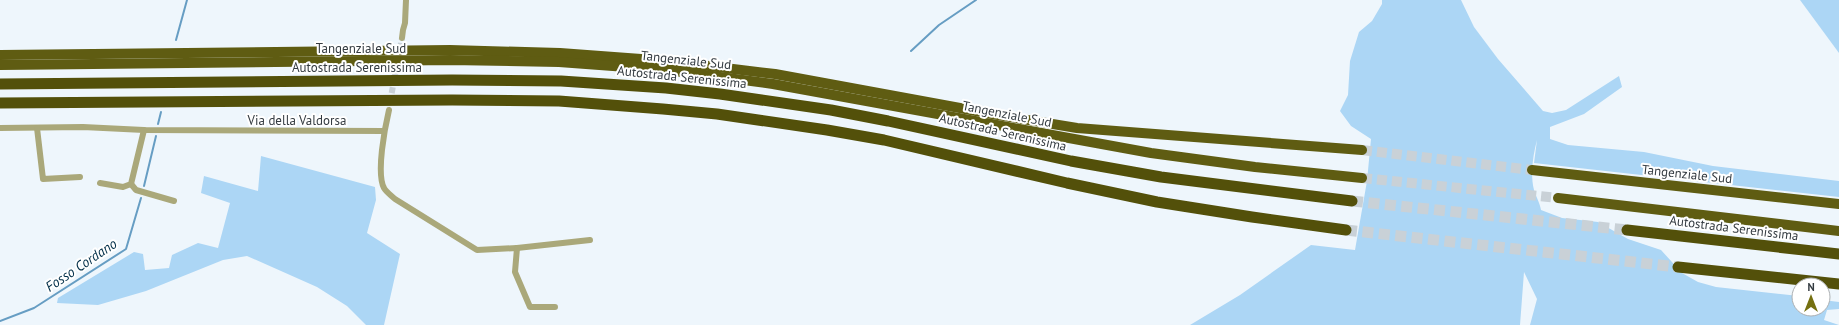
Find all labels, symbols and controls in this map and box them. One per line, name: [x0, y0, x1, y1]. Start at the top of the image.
street label: Tangenziale Sud: [316, 40, 406, 57]
street label: Tangenziale Sud: [640, 47, 732, 73]
street label: Autostrada Serenissima: [292, 59, 422, 76]
street label: Autostrada Serenissima: [616, 62, 748, 92]
street label: Tangenziale Sud: [961, 97, 1053, 131]
street label: Autostrada Serenissima: [938, 109, 1068, 155]
street label: Via della Valdorsa: [247, 112, 346, 129]
street label: Tangenziale Sud: [1641, 161, 1733, 187]
street label: Autostrada Serenissima: [1668, 212, 1800, 244]
water label: Fosso Cordano: [42, 234, 120, 296]
north arrow: [1791, 277, 1831, 317]
text: N: [1807, 280, 1815, 294]

